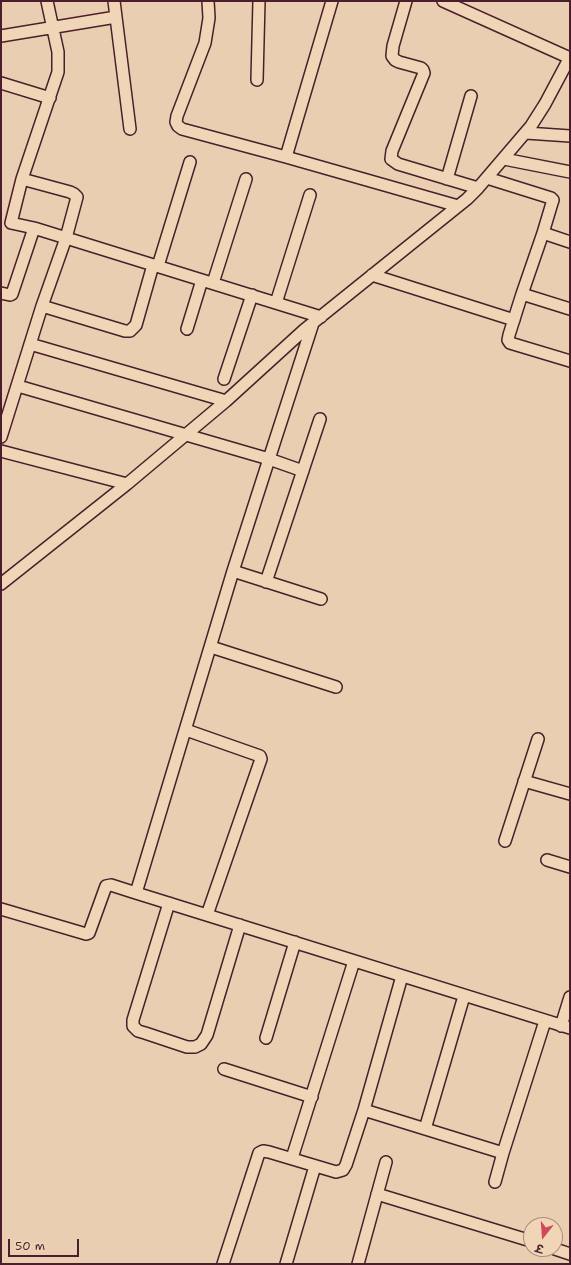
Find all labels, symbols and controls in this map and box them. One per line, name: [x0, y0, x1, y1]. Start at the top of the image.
north arrow: [523, 1217, 563, 1257]
scale bar: [10, 1231, 81, 1257]
text: 50 m: [15, 1238, 45, 1254]
text: उ: [534, 1240, 545, 1256]

